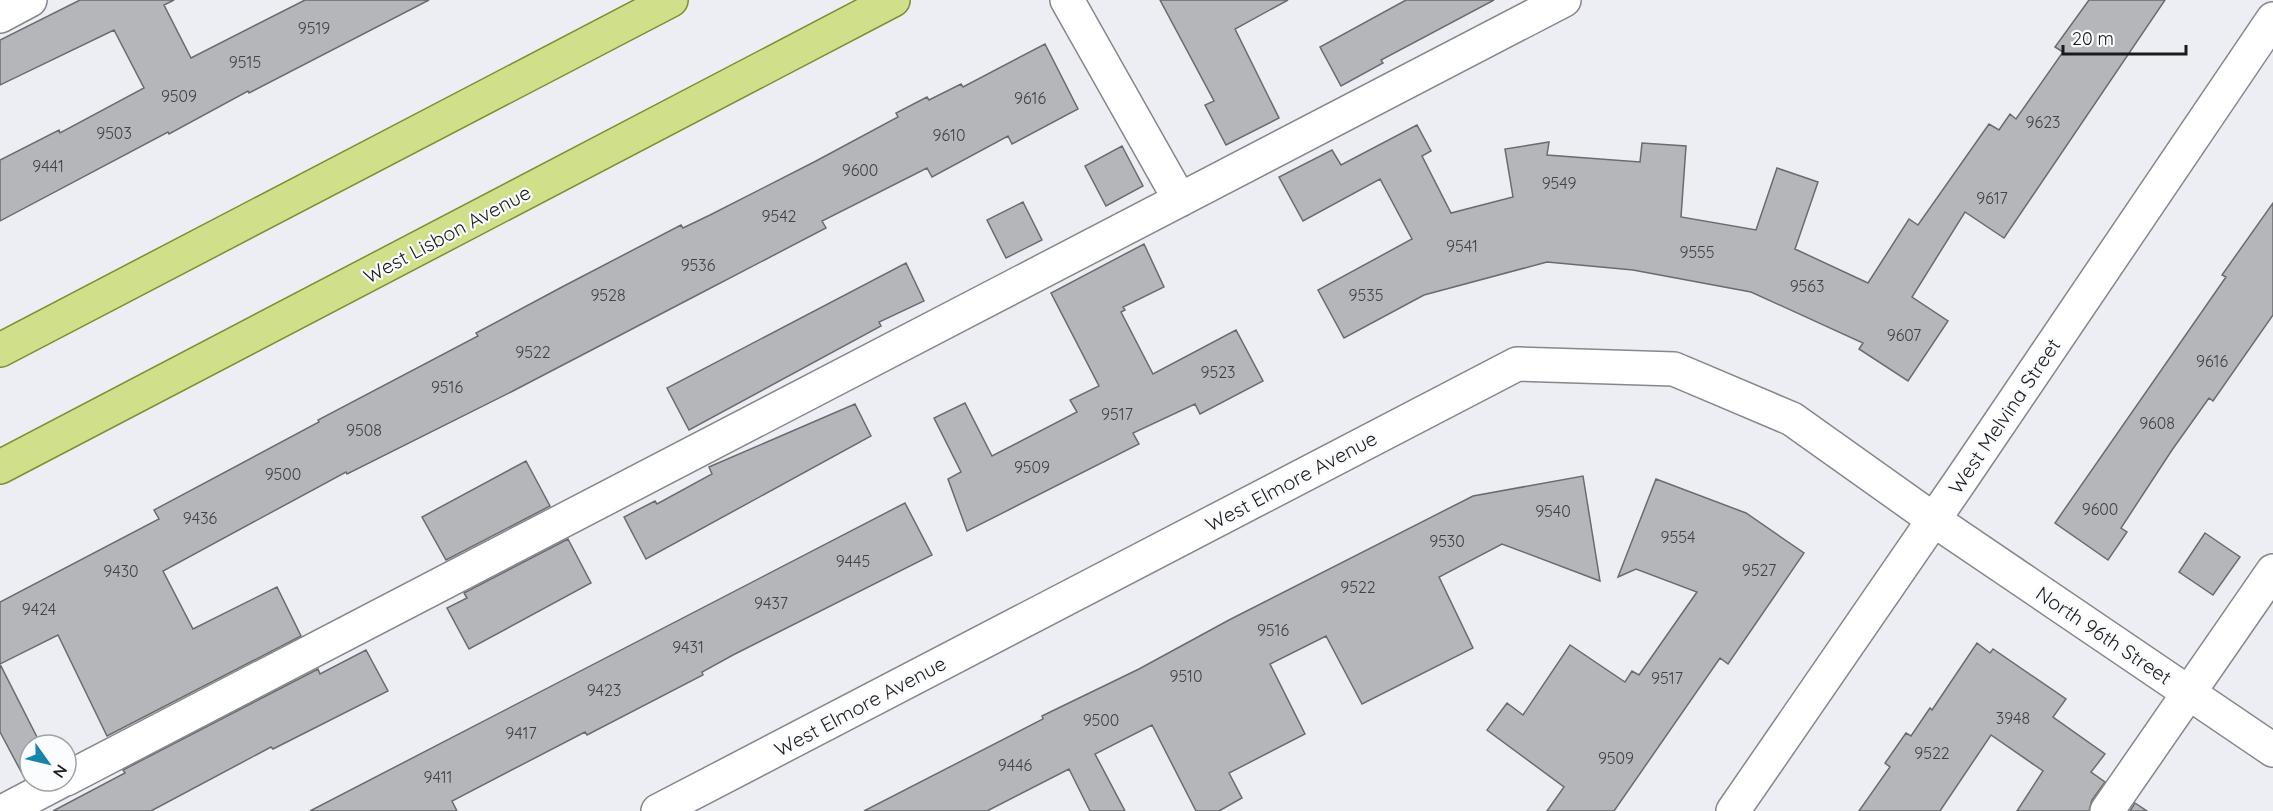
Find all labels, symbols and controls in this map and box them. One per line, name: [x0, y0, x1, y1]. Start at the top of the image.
house number: 9519: [298, 18, 330, 38]
scale bar: [2063, 18, 2186, 56]
text: 20 m: [2072, 27, 2114, 50]
house number: 9515: [229, 52, 261, 72]
house number: 9509: [161, 86, 197, 106]
house number: 9616: [1014, 88, 1046, 108]
house number: 9623: [2026, 112, 2060, 132]
house number: 9503: [96, 123, 132, 143]
house number: 9610: [933, 125, 965, 145]
house number: 9441: [32, 156, 64, 176]
house number: 9600: [842, 160, 878, 180]
house number: 9549: [1542, 173, 1576, 193]
street label: West Lisbon Avenue: [359, 179, 535, 289]
house number: 9617: [1976, 188, 2008, 208]
house number: 9542: [762, 206, 797, 226]
house number: 9541: [1446, 236, 1478, 256]
house number: 9555: [1679, 242, 1715, 262]
house number: 9536: [681, 255, 716, 275]
house number: 9563: [1790, 276, 1824, 296]
house number: 9528: [590, 285, 626, 305]
house number: 9535: [1349, 285, 1383, 305]
house number: 9607: [1887, 325, 1921, 345]
street label: West Melvina Street: [1943, 333, 2066, 499]
house number: 9522: [515, 342, 551, 362]
house number: 9616: [2196, 351, 2228, 371]
house number: 9523: [1201, 362, 1235, 382]
house number: 9516: [431, 377, 463, 397]
house number: 9517: [1101, 404, 1133, 424]
house number: 9608: [2139, 413, 2175, 433]
house number: 9508: [346, 420, 382, 440]
street label: West Elmore Avenue: [1201, 425, 1381, 537]
house number: 9509: [1014, 457, 1050, 477]
house number: 9500: [265, 464, 301, 484]
house number: 9600: [2082, 499, 2118, 519]
house number: 9540: [1535, 501, 1571, 521]
house number: 9436: [183, 508, 218, 528]
house number: 9554: [1661, 527, 1695, 547]
house number: 9530: [1429, 531, 1465, 551]
house number: 9445: [836, 551, 870, 571]
house number: 9527: [1742, 560, 1776, 580]
house number: 9430: [103, 561, 139, 581]
house number: 9522: [1340, 577, 1376, 597]
street label: North 96th Street: [2031, 580, 2177, 690]
house number: 9437: [754, 593, 788, 613]
house number: 9424: [22, 599, 56, 619]
house number: 9516: [1257, 620, 1289, 640]
house number: 9431: [672, 637, 704, 657]
street label: West Elmore Avenue: [770, 650, 950, 762]
house number: 9510: [1169, 666, 1203, 686]
house number: 9517: [1651, 668, 1683, 688]
house number: 9423: [587, 680, 621, 700]
house number: 3948: [1996, 708, 2030, 728]
house number: 9500: [1083, 710, 1119, 730]
house number: 9417: [505, 723, 537, 743]
north arrow: [18, 733, 78, 793]
house number: 9522: [1914, 743, 1950, 763]
house number: 9509: [1598, 748, 1634, 768]
house number: 9446: [998, 755, 1033, 775]
text: N: [49, 761, 72, 782]
house number: 9411: [423, 767, 453, 787]

